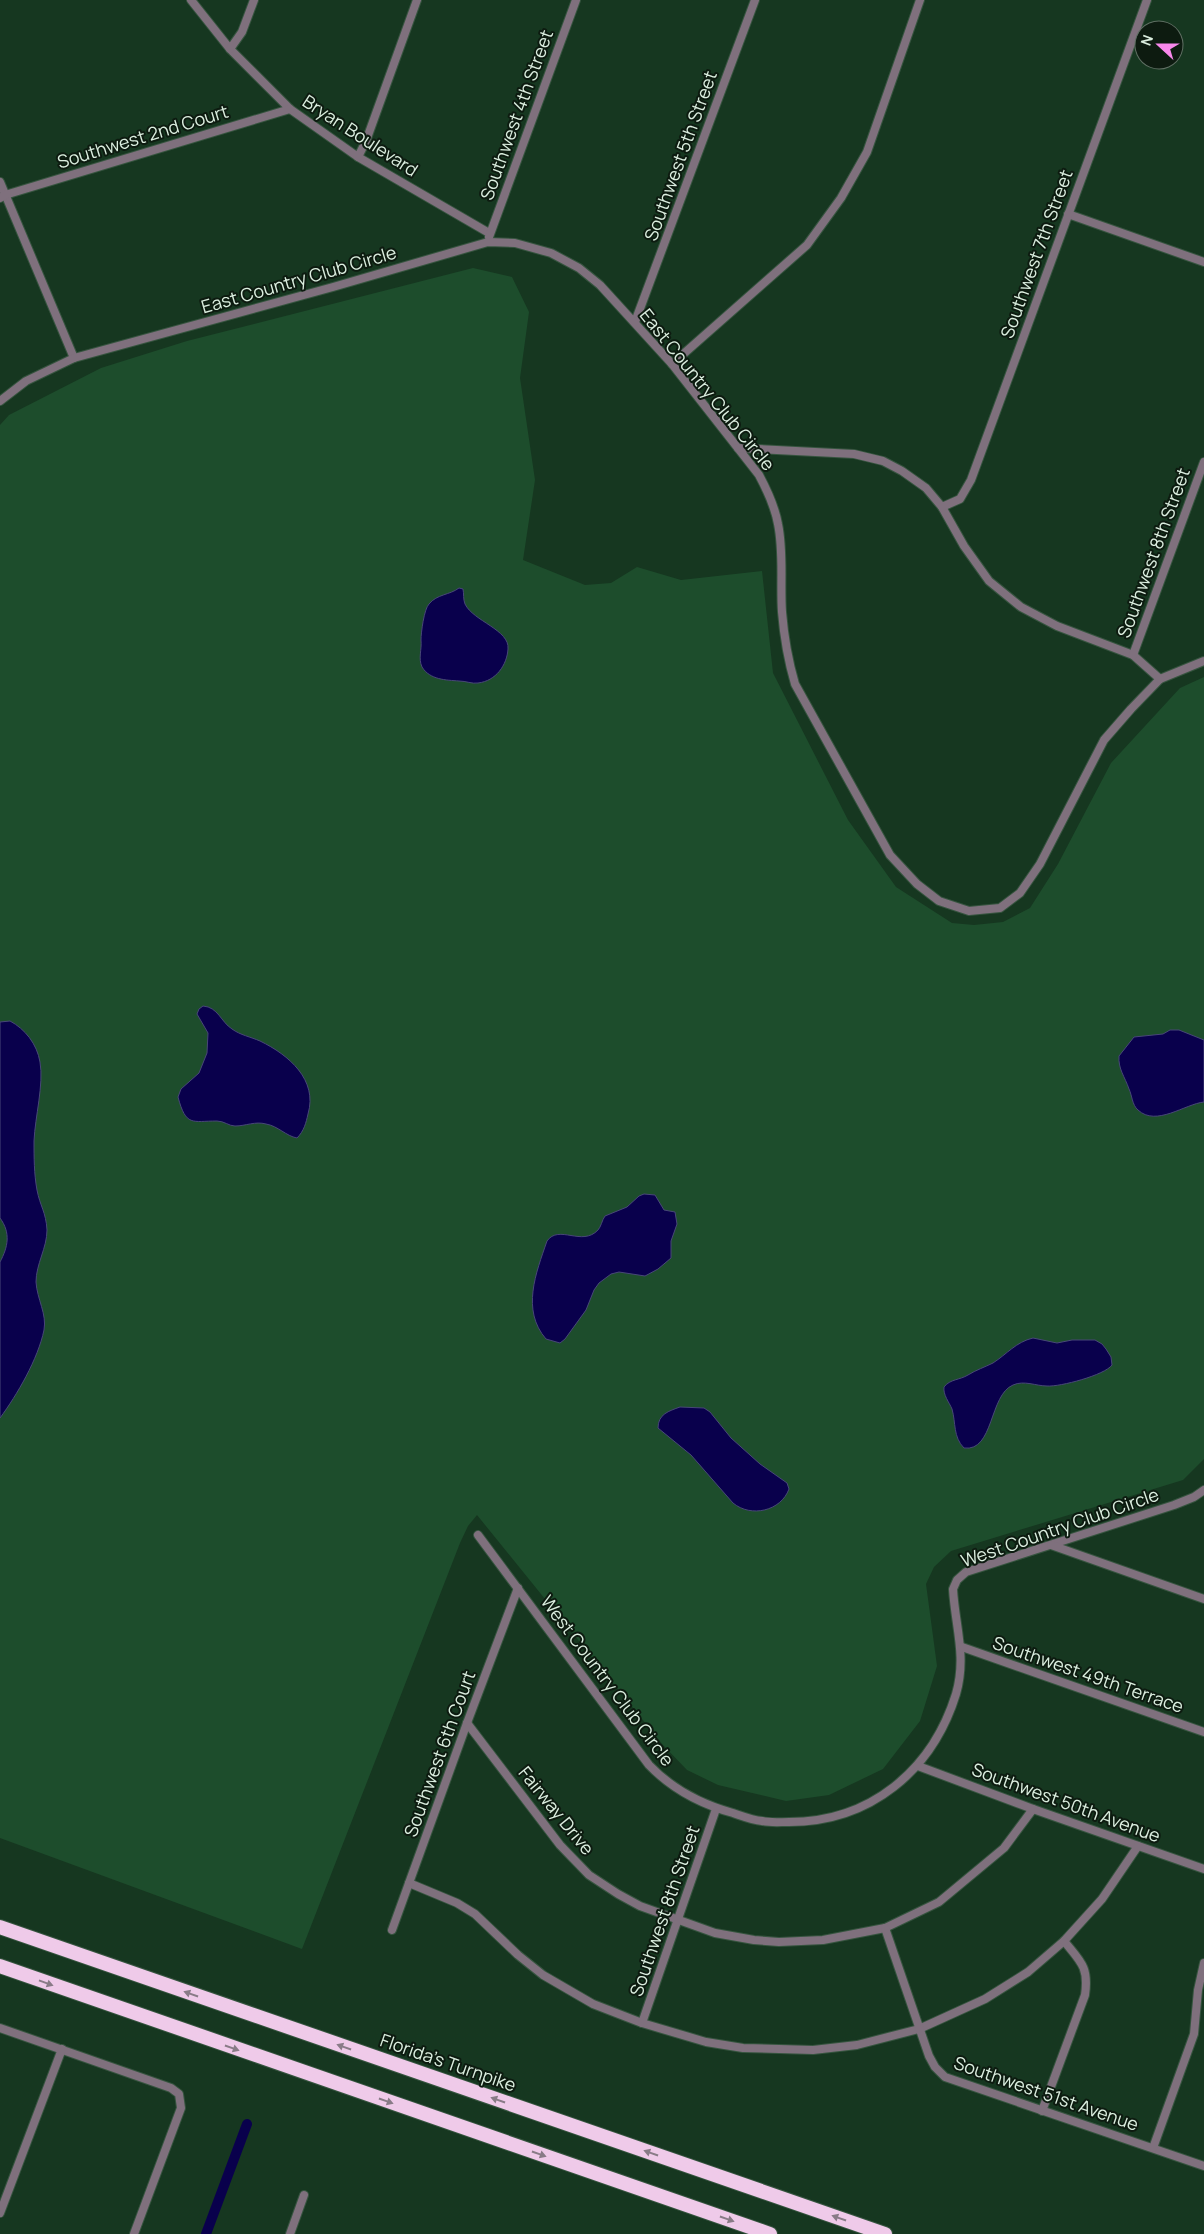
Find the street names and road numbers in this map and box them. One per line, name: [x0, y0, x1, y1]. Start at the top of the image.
street label: Southwest 4th Street: [474, 26, 558, 203]
street label: Southwest 5th Street: [638, 67, 722, 244]
street label: Bryan Boulevard: [298, 89, 423, 181]
street label: Southwest 2nd Court: [54, 99, 231, 173]
street label: Southwest 7th Street: [994, 166, 1078, 341]
street label: East Country Club Circle: [198, 240, 399, 318]
street label: East Country Club Circle: [635, 303, 781, 475]
street label: Southwest 8th Street: [1111, 464, 1195, 641]
street label: West Country Club Circle: [957, 1482, 1162, 1572]
street label: West Country Club Circle: [536, 1590, 680, 1771]
street label: Southwest 49th Terrace: [990, 1630, 1187, 1718]
street label: Southwest 6th Court: [398, 1667, 480, 1840]
street label: Southwest 50th Avenue: [969, 1757, 1164, 1847]
street label: Fairway Drive: [514, 1761, 600, 1860]
street label: Southwest 8th Street: [624, 1822, 705, 1999]
street label: Florida's Turnpike: [377, 2028, 519, 2097]
street label: Southwest 51st Avenue: [951, 2050, 1142, 2136]

